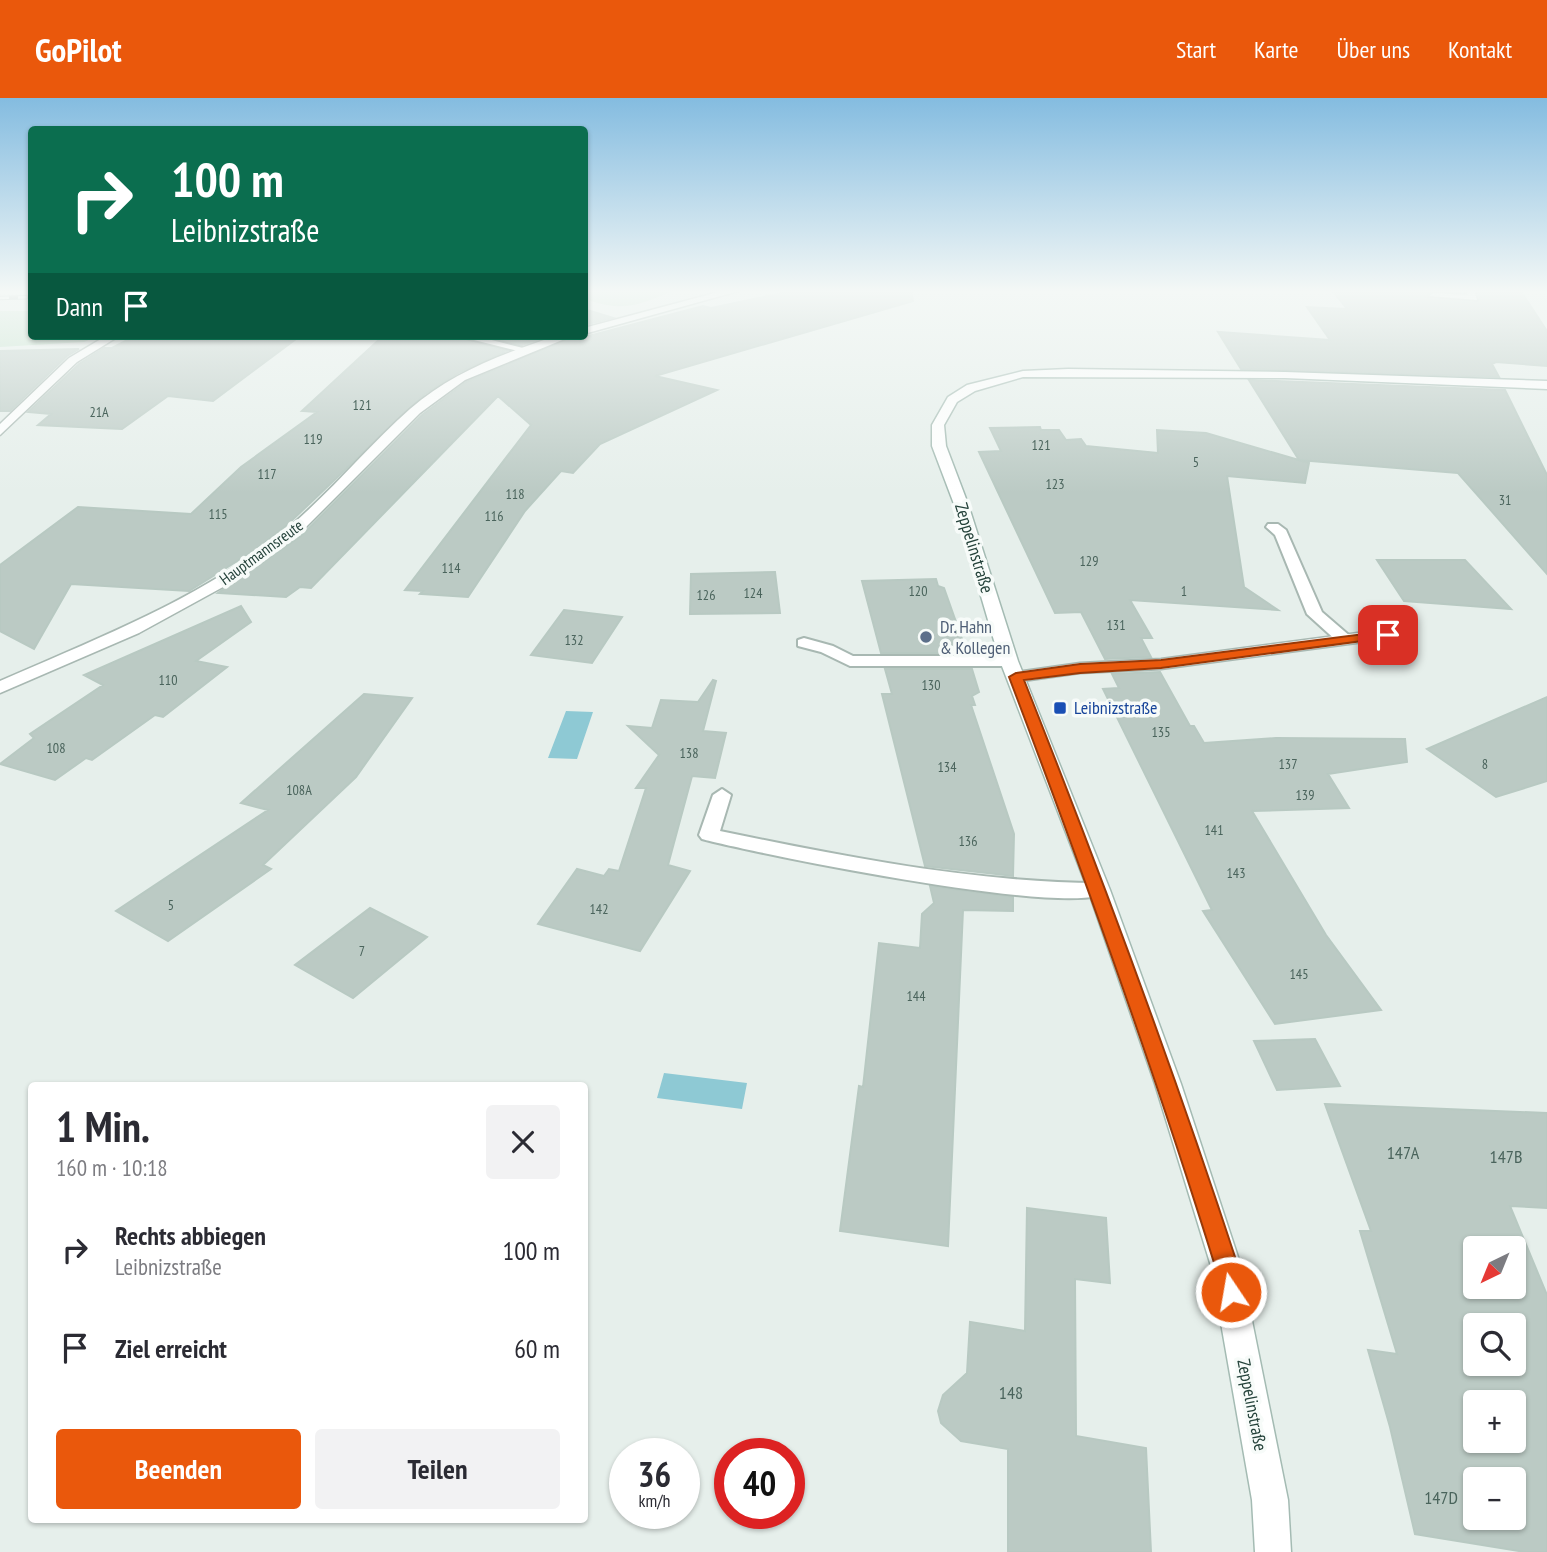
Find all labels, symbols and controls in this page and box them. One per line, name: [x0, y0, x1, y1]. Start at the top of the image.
text: GoPilot: [35, 28, 122, 71]
text: Start: [1176, 34, 1216, 65]
text: Karte: [1254, 34, 1299, 65]
text: Über uns: [1337, 34, 1410, 65]
text: Kontakt: [1448, 34, 1512, 65]
text: 100 m: [171, 147, 284, 211]
icon: right: [56, 154, 147, 245]
text: Leibnizstraße: [171, 209, 319, 251]
icon: arrive: [117, 287, 155, 325]
text: Dann: [56, 290, 103, 323]
house number: 121: [353, 396, 371, 414]
house number: 21A: [89, 403, 109, 421]
house number: 119: [304, 430, 322, 448]
house number: 121: [1032, 436, 1050, 454]
house number: 5: [1193, 453, 1199, 471]
house number: 117: [258, 465, 276, 483]
house number: 123: [1046, 475, 1064, 493]
house number: 118: [506, 485, 524, 503]
house number: 31: [1499, 491, 1511, 509]
street label: Zeppelinstraße: [950, 500, 999, 596]
house number: 115: [209, 505, 227, 523]
house number: 116: [485, 507, 503, 525]
street label: Hauptmannsreute: [215, 515, 307, 589]
house number: 129: [1080, 552, 1098, 570]
house number: 114: [442, 559, 461, 577]
house number: 120: [909, 582, 927, 600]
house number: 1: [1181, 582, 1187, 600]
house number: 124: [744, 584, 763, 602]
house number: 126: [697, 586, 715, 604]
pin: [1358, 605, 1418, 665]
place label: Dr. Hahn & Kollegen: [940, 615, 1010, 659]
house number: 131: [1107, 616, 1125, 634]
icon: arrive: [1369, 616, 1407, 654]
marker: Dr. Hahn & Kollegen: [918, 629, 934, 645]
house number: 132: [565, 631, 583, 649]
house number: 110: [159, 671, 177, 689]
house number: 130: [922, 676, 940, 694]
place label: Leibnizstraße: [1074, 696, 1158, 719]
marker: Leibnizstraße: [1052, 700, 1068, 716]
house number: 135: [1152, 723, 1170, 741]
house number: 108: [47, 739, 65, 757]
house number: 138: [680, 744, 698, 762]
house number: 137: [1279, 755, 1297, 773]
house number: 8: [1482, 755, 1488, 773]
house number: 134: [938, 758, 957, 776]
house number: 108A: [286, 781, 312, 799]
house number: 139: [1296, 786, 1314, 804]
house number: 141: [1205, 821, 1223, 839]
house number: 136: [959, 832, 977, 850]
house number: 143: [1227, 864, 1245, 882]
house number: 5: [168, 896, 174, 914]
house number: 142: [590, 900, 608, 918]
house number: 7: [359, 942, 365, 960]
house number: 145: [1290, 965, 1308, 983]
house number: 144: [907, 987, 926, 1005]
text: 1 Min.: [56, 1099, 150, 1154]
button: close: [486, 1105, 560, 1179]
house number: 147A: [1387, 1141, 1420, 1164]
house number: 147B: [1490, 1145, 1522, 1168]
text: 160 m · 10:18: [56, 1153, 168, 1182]
text: Rechts abbiegen: [115, 1219, 266, 1252]
icon: right: [56, 1231, 94, 1269]
text: 100 m: [502, 1234, 560, 1267]
north arrow: [1463, 1236, 1526, 1298]
map controls: [1463, 1236, 1526, 1530]
text: Leibnizstraße: [115, 1252, 222, 1281]
position arrow: [1194, 1255, 1268, 1329]
button: search: [1463, 1313, 1526, 1376]
icon: arrive: [56, 1329, 94, 1367]
text: Ziel erreicht: [115, 1332, 227, 1365]
text: 60 m: [514, 1332, 560, 1365]
street label: Zeppelinstraße: [1232, 1357, 1273, 1453]
house number: 148: [999, 1381, 1023, 1404]
button: +: [1463, 1390, 1526, 1453]
button: Beenden: [56, 1429, 301, 1509]
button: Teilen: [315, 1429, 560, 1509]
speed limit sign: 40: [714, 1438, 805, 1529]
text: 36: [638, 1451, 671, 1497]
button: −: [1463, 1467, 1526, 1530]
house number: 147D: [1424, 1486, 1458, 1509]
text: km/h: [639, 1489, 670, 1512]

